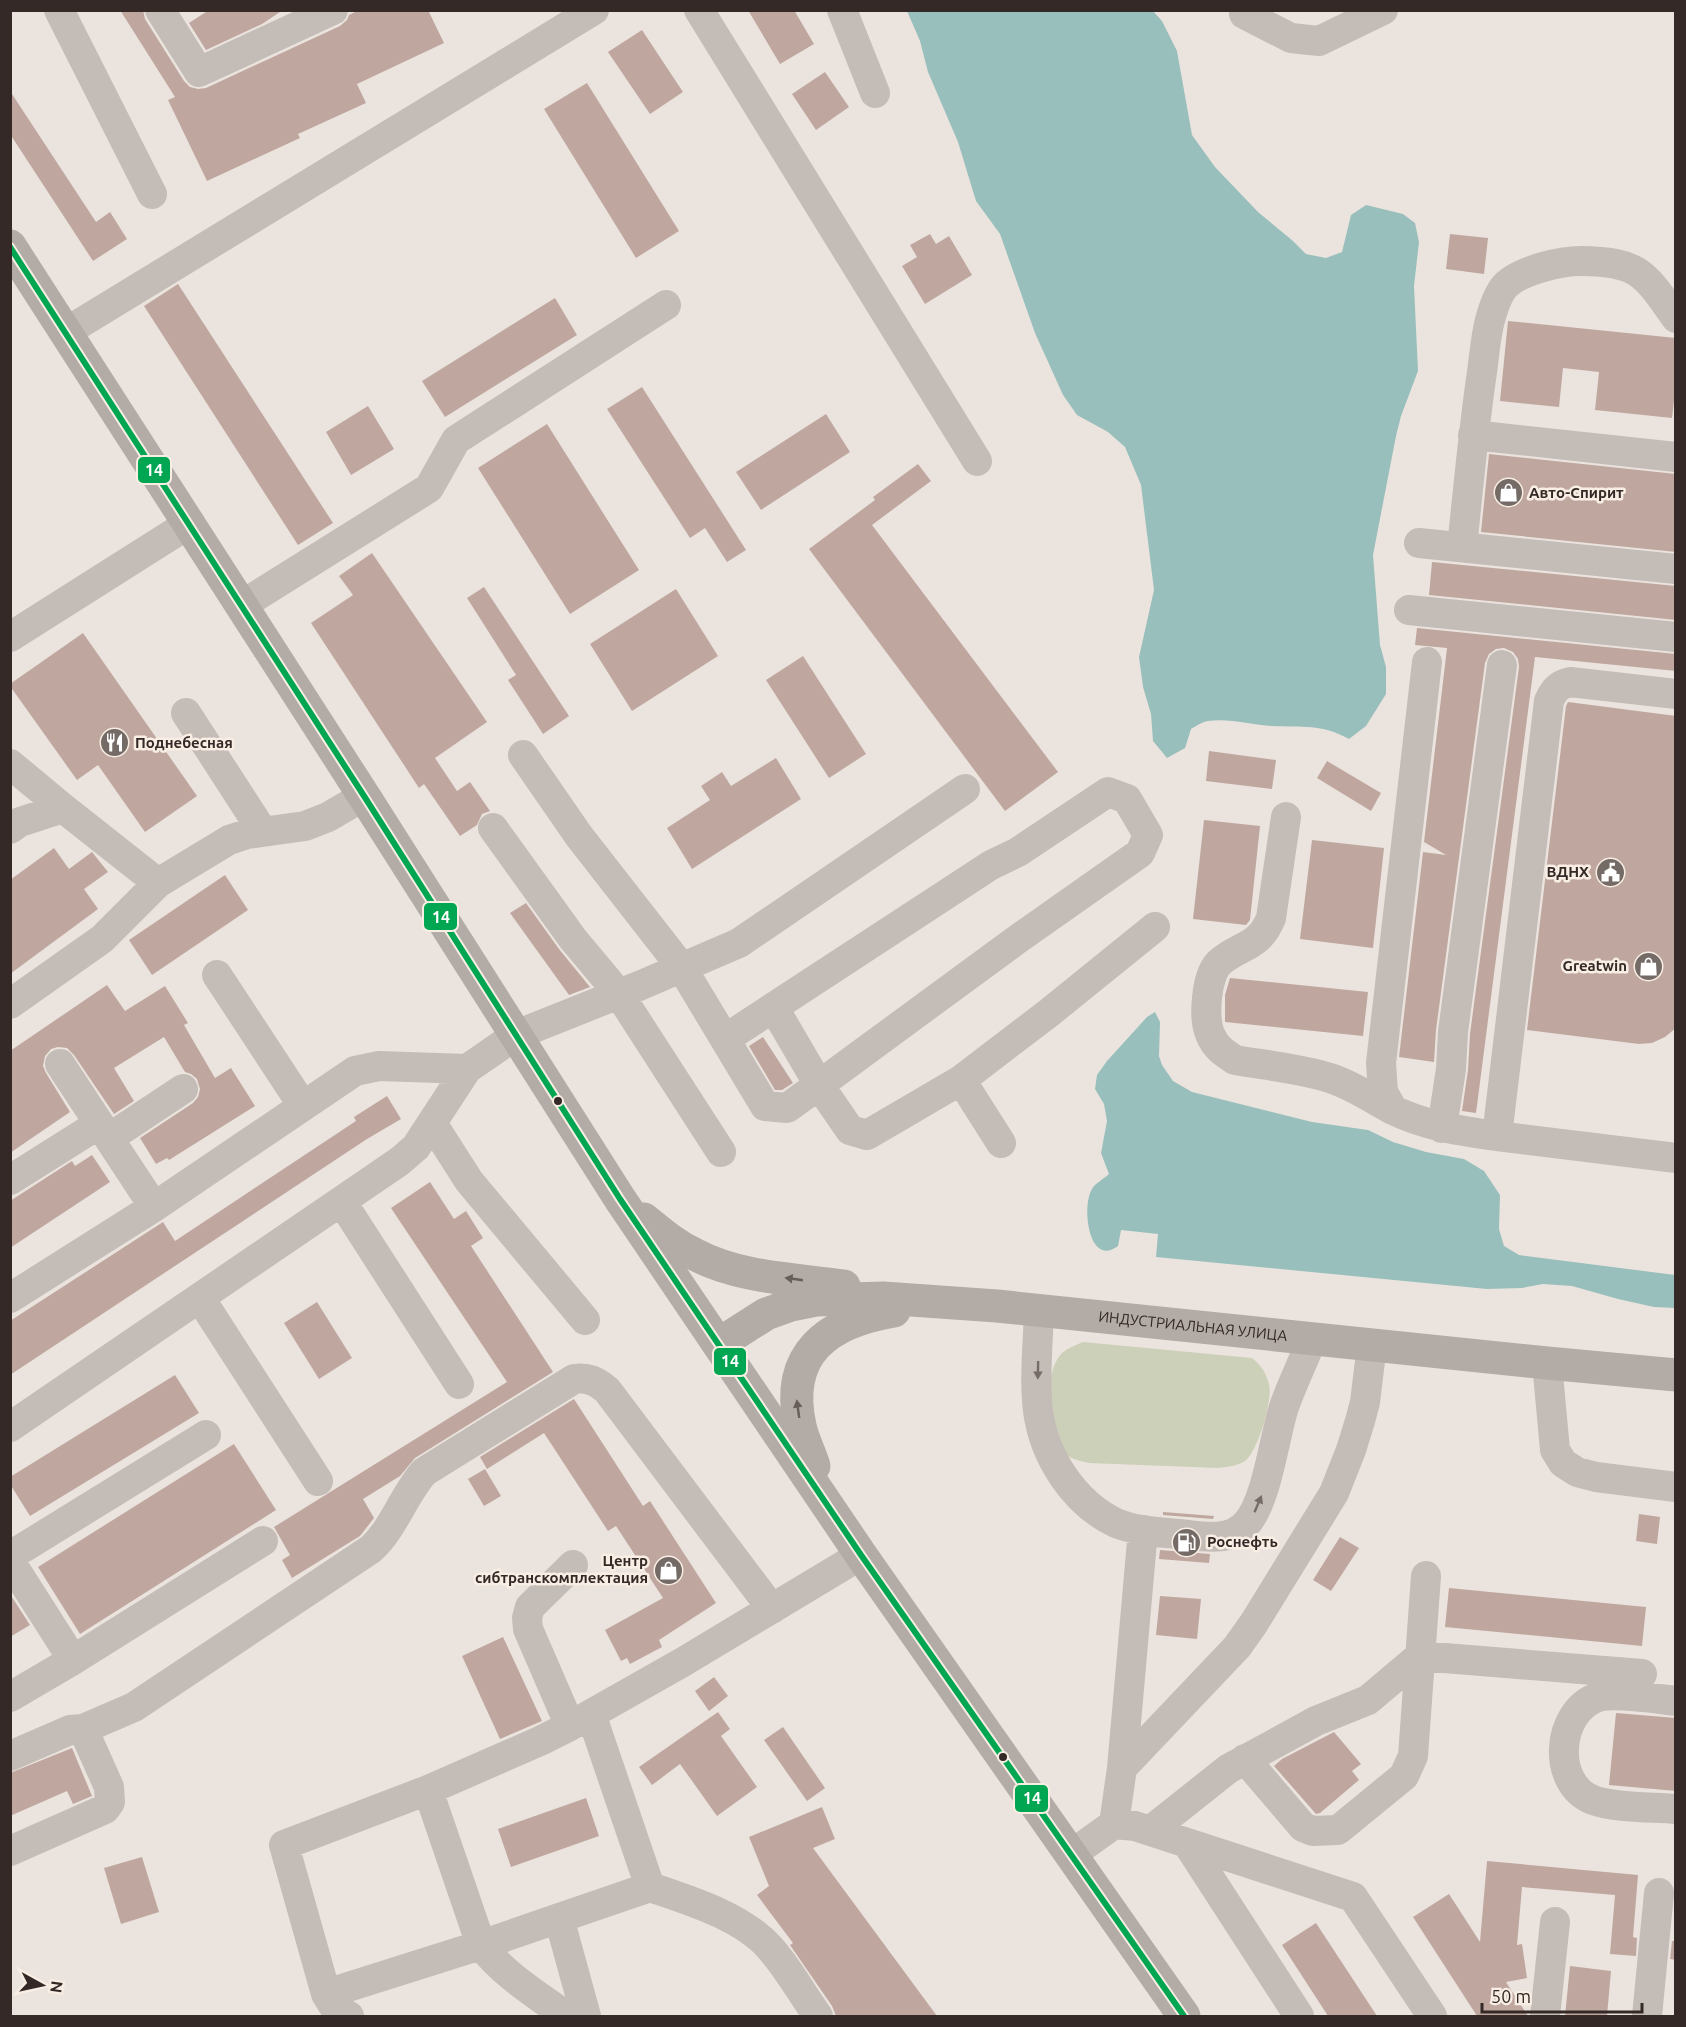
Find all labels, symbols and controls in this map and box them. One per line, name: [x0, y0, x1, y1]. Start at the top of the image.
line badge: 14: [137, 456, 171, 484]
text: 14: [145, 461, 163, 479]
shop icon: Авто-Спирит: [1492, 477, 1524, 509]
place label: Авто-Спирит: [1529, 484, 1624, 501]
restaurant icon: Поднебесная: [98, 727, 130, 759]
place label: Поднебесная: [135, 734, 233, 751]
public building icon: ВДНХ: [1594, 856, 1626, 888]
place label: ВДНХ: [1546, 863, 1589, 880]
line badge: 14: [423, 902, 458, 931]
text: 14: [432, 908, 450, 926]
shop icon: Greatwin: [1632, 950, 1664, 982]
place label: Greatwin: [1563, 957, 1627, 974]
unlabelled marker: [552, 1095, 564, 1107]
one-way arrow: [784, 1274, 803, 1284]
street label: ИНДУСТРИАЛЬНАЯ УЛИЦА: [1098, 1308, 1288, 1344]
line badge: 14: [713, 1347, 747, 1376]
text: 14: [721, 1352, 739, 1370]
one-way arrow: [1033, 1360, 1043, 1379]
one-way arrow: [793, 1400, 803, 1419]
one-way arrow: [1253, 1494, 1263, 1512]
fuel station icon: Роснефть: [1170, 1526, 1202, 1558]
place label: Роснефть: [1207, 1533, 1278, 1550]
place label: Центр сибтранскомплектация: [475, 1552, 648, 1586]
shop icon: Центр сибтранскомплектация: [653, 1554, 685, 1586]
unlabelled marker: [997, 1751, 1009, 1763]
line badge: 14: [1014, 1784, 1049, 1813]
text: 14: [1023, 1789, 1041, 1807]
north arrow: [12, 1955, 72, 2015]
scale bar: [1482, 1976, 1642, 2014]
text: N: [47, 1980, 67, 1994]
text: 50 m: [1491, 1986, 1531, 2006]

